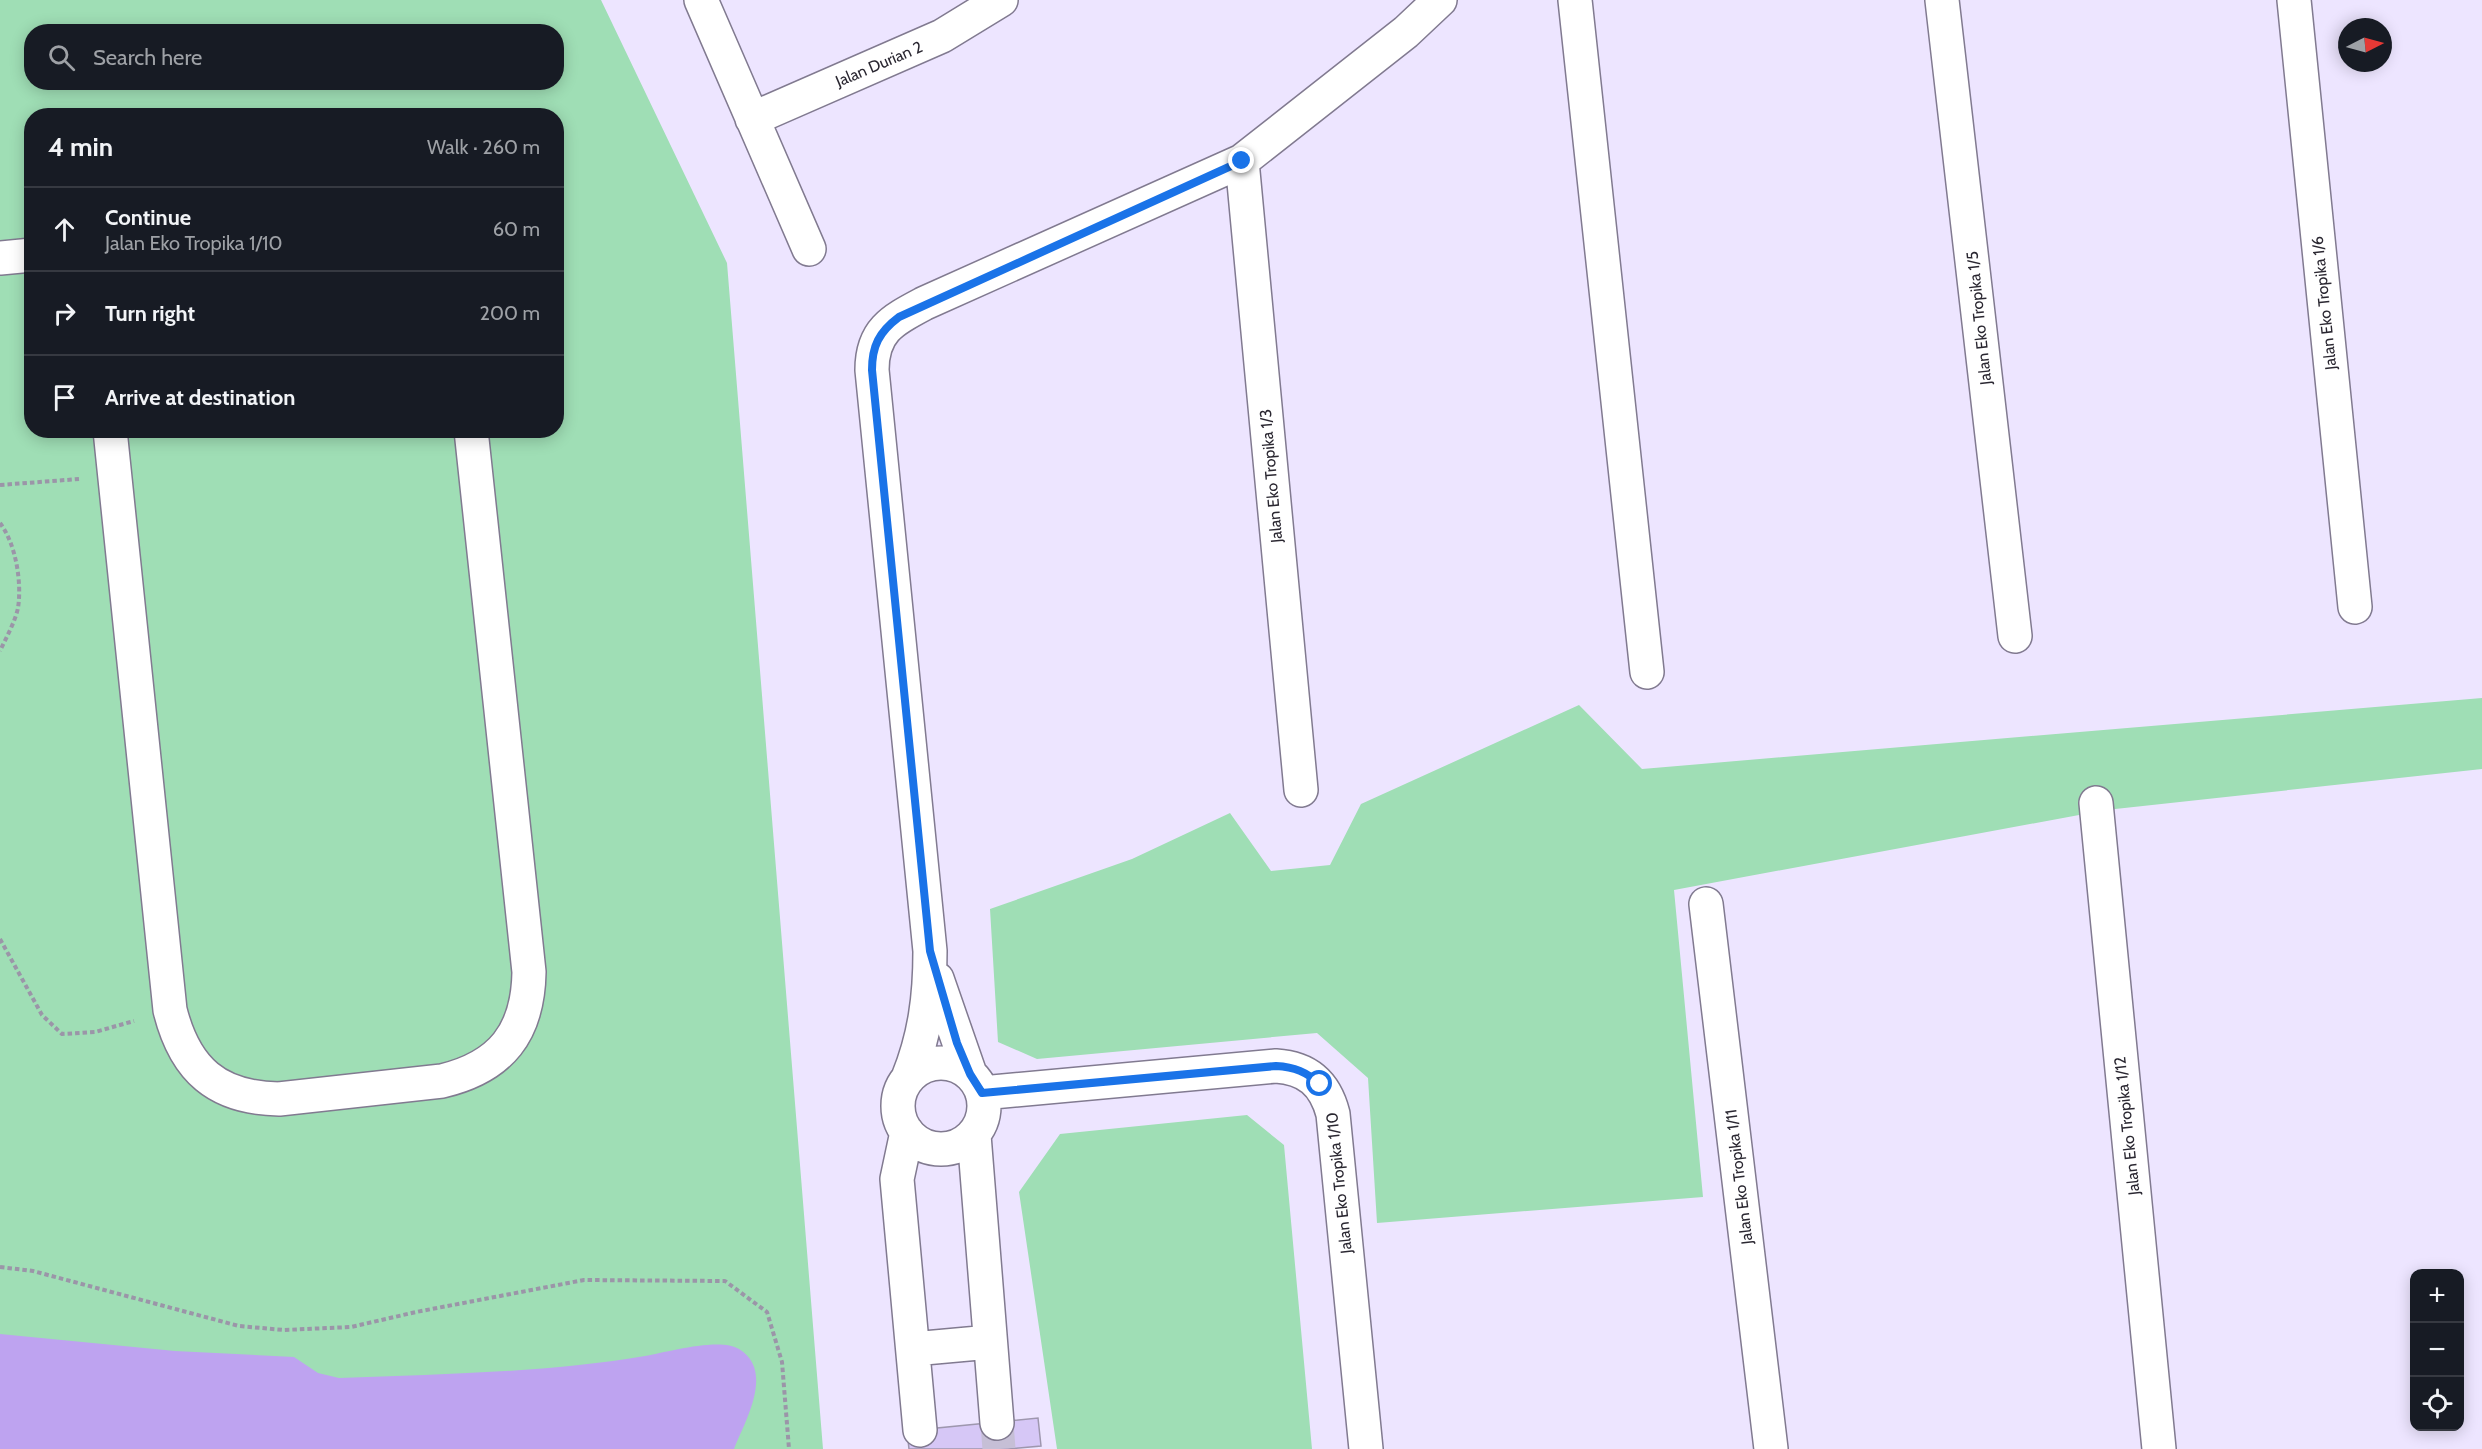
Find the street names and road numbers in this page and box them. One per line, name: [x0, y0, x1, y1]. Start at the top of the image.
street label: Jalan Durian 2: [832, 37, 925, 91]
street label: Jalan Eko Tropika 1/6: [2308, 235, 2341, 372]
street label: Jalan Eko Tropika 1/5: [1963, 250, 1996, 387]
street label: Jalan Eko Tropika 1/3: [1256, 408, 1286, 545]
street label: Jalan Eko Tropika 1/12: [2110, 1056, 2144, 1197]
street label: Jalan Eko Tropika 1/11: [1721, 1108, 1757, 1247]
street label: Jalan Eko Tropika 1/10: [1322, 1111, 1356, 1256]

